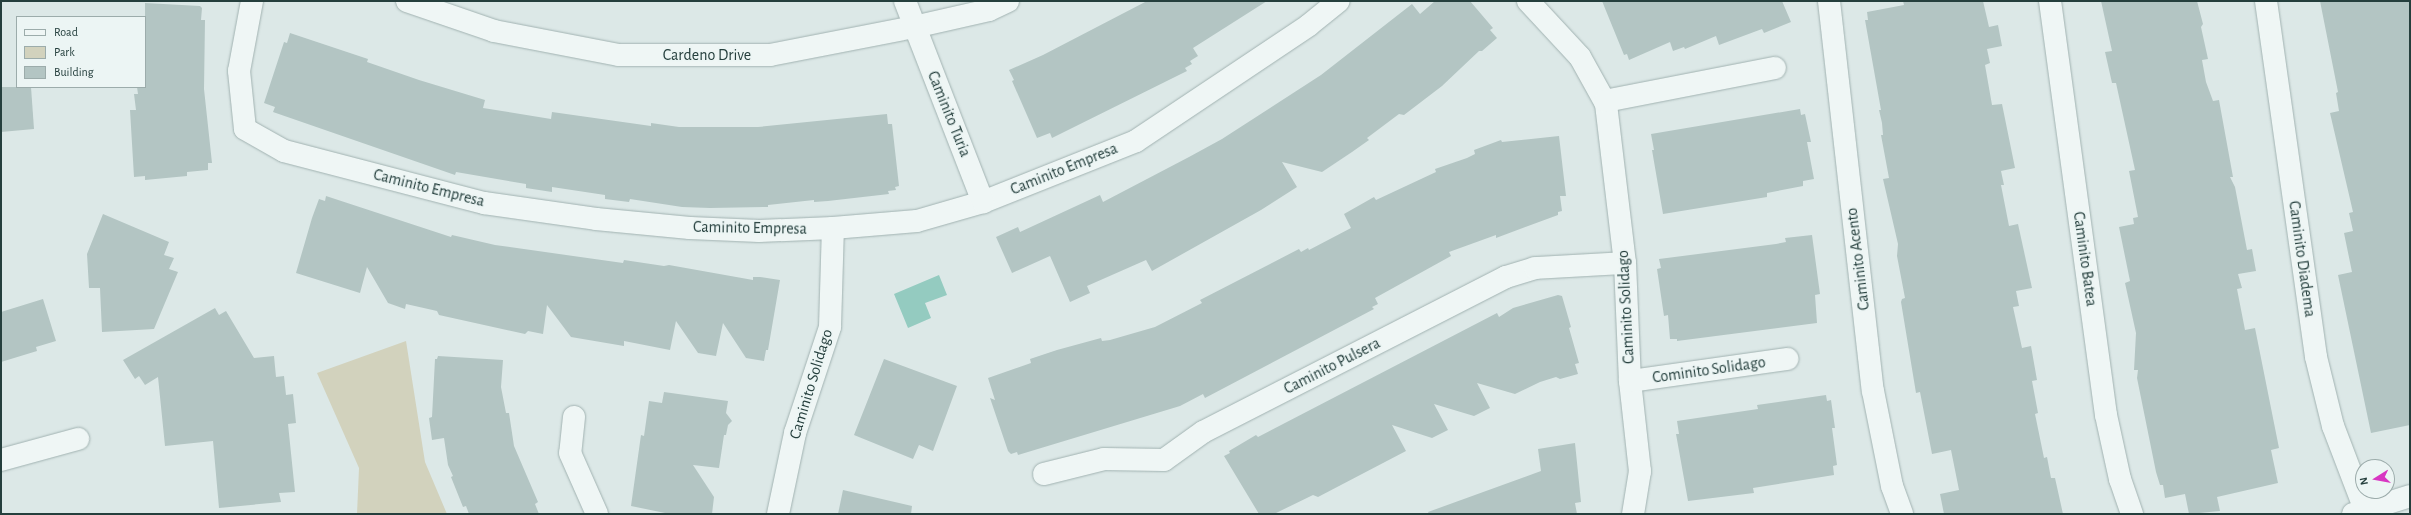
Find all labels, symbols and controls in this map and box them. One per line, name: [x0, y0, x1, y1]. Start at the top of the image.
legend: [16, 16, 146, 88]
text: Road: [54, 26, 78, 38]
street label: Cardeno Drive: [663, 45, 751, 65]
text: Park: [54, 46, 75, 58]
text: Building: [54, 66, 94, 78]
street label: Caminito Turia: [923, 68, 975, 160]
street label: Caminito Empresa: [1008, 139, 1120, 199]
street label: Caminito Empresa: [371, 165, 487, 211]
street label: Caminito Diadema: [2284, 200, 2320, 318]
street label: Caminito Acento: [1842, 207, 1874, 311]
street label: Caminito Batea: [2069, 210, 2101, 308]
street label: Caminito Empresa: [693, 217, 807, 239]
street label: Caminito Solidago: [1613, 250, 1639, 364]
street label: Caminito Solidago: [785, 327, 837, 441]
street label: Caminito Pulsera: [1281, 333, 1383, 399]
street label: Cominito Solidago: [1651, 353, 1767, 387]
north arrow: [2355, 459, 2395, 499]
text: N: [2358, 476, 2370, 486]

